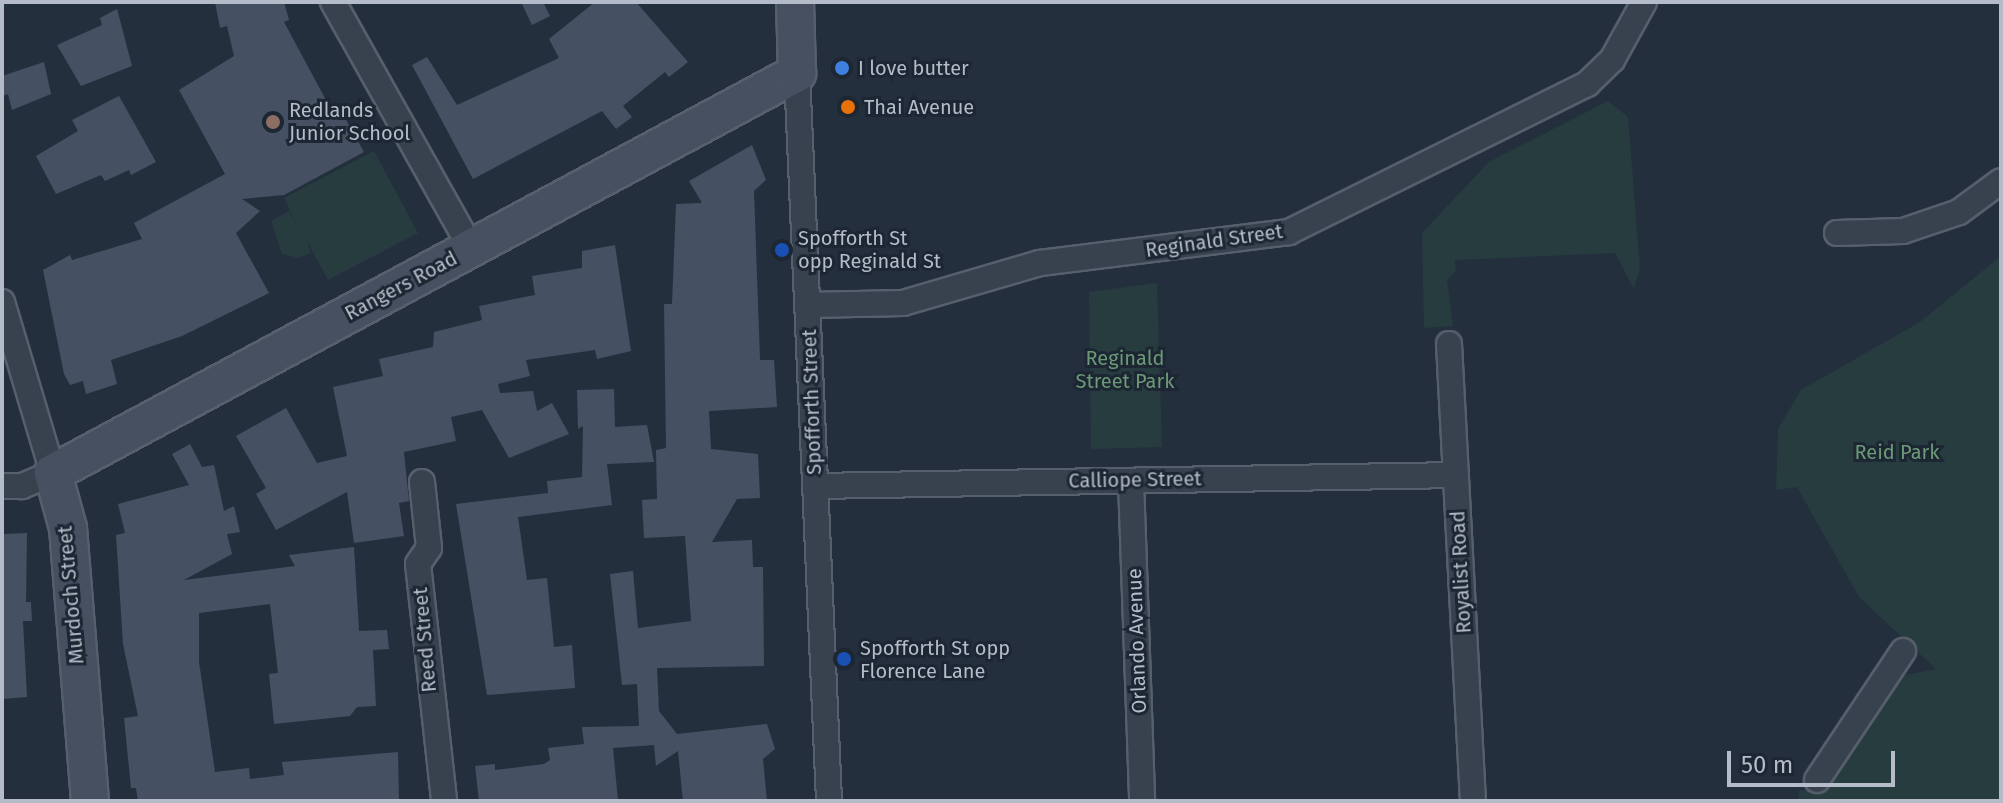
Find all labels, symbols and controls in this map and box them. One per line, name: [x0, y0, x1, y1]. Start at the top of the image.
place label: I love butter: [858, 56, 969, 80]
marker: I love butter: [833, 59, 851, 77]
place label: Thai Avenue: [864, 95, 974, 119]
place label: Redlands Junior School: [289, 98, 410, 145]
marker: Thai Avenue: [839, 98, 857, 116]
marker: Redlands Junior School: [264, 113, 282, 131]
street label: Reginald Street: [1144, 219, 1284, 263]
place label: Spofforth St opp Reginald St: [798, 226, 941, 273]
marker: Spofforth St opp Reginald St: [773, 241, 791, 259]
street label: Rangers Road: [341, 246, 461, 326]
street label: Spofforth Street: [797, 329, 827, 475]
park label: Reginald Street Park: [1076, 346, 1174, 393]
park label: Reid Park: [1855, 440, 1939, 464]
street label: Calliope Street: [1068, 467, 1202, 493]
street label: Royalist Road: [1446, 510, 1476, 634]
street label: Murdoch Street: [53, 525, 89, 665]
street label: Orlando Avenue: [1122, 568, 1152, 714]
street label: Reed Street: [408, 587, 442, 693]
place label: Spofforth St opp Florence Lane: [860, 636, 1010, 683]
marker: Spofforth St opp Florence Lane: [835, 650, 853, 668]
scale bar: [1731, 735, 1899, 785]
text: 50 m: [1741, 751, 1793, 779]

